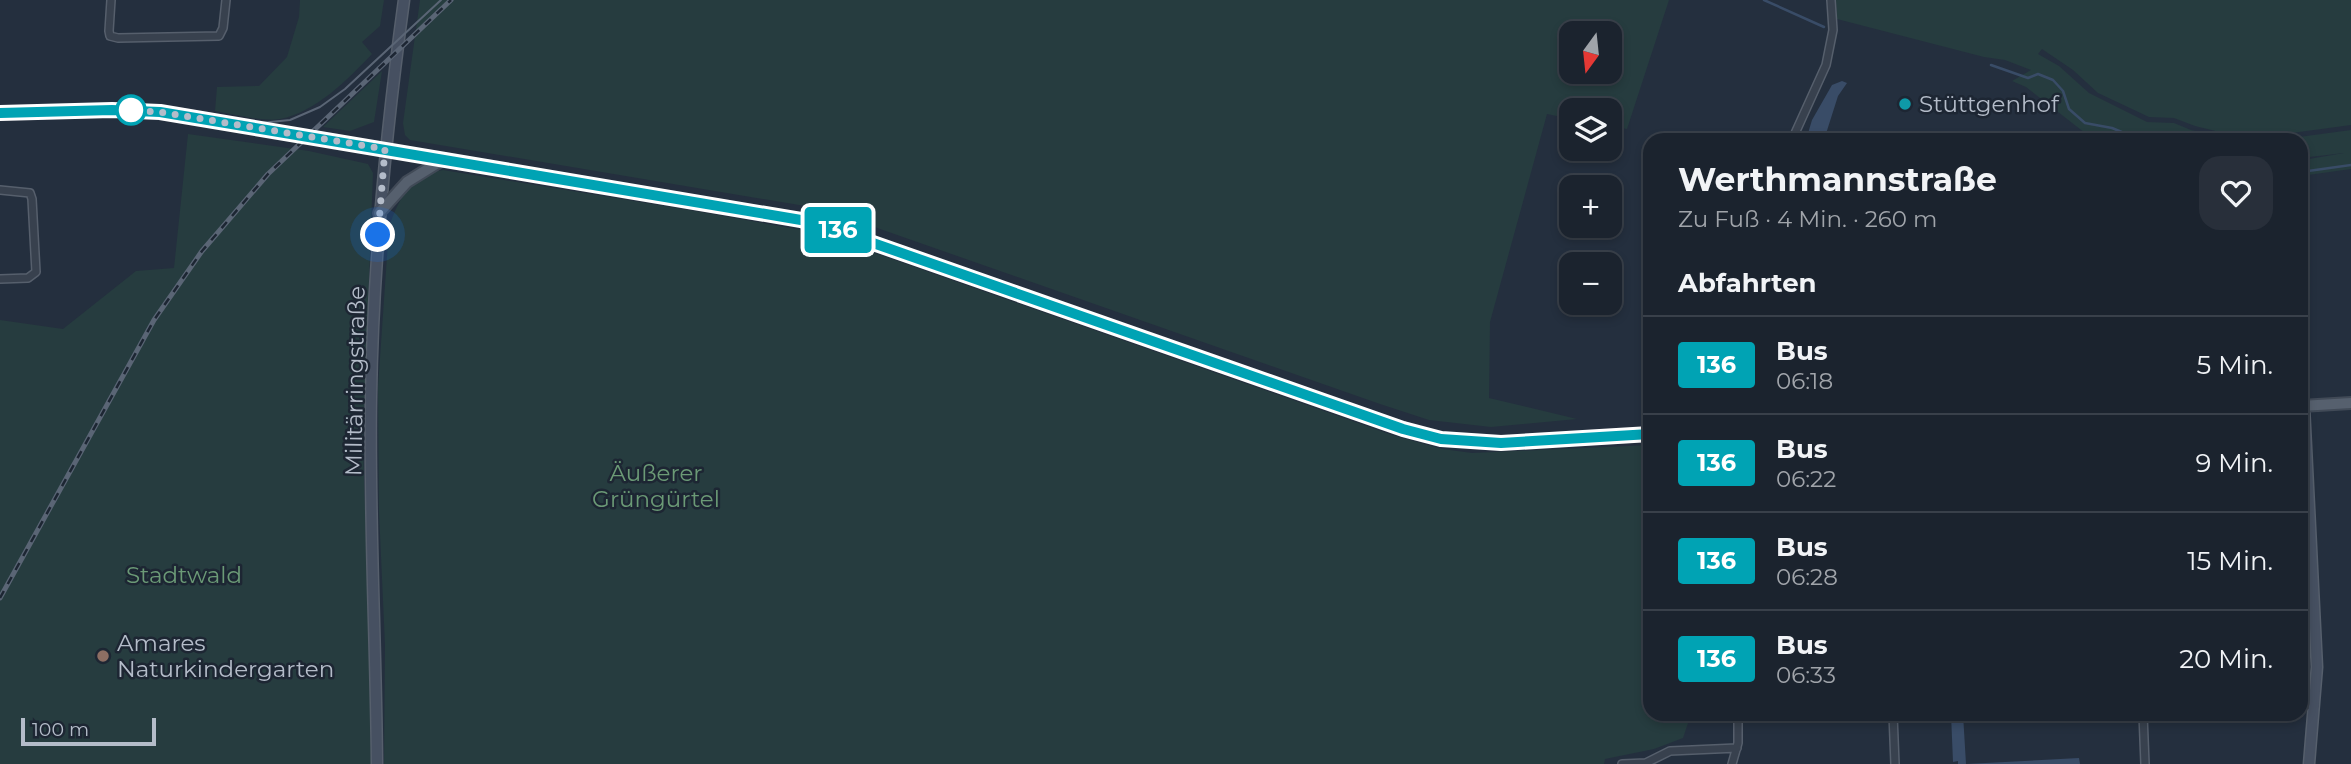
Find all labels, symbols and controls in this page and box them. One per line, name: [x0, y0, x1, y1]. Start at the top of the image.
north arrow: [1559, 21, 1622, 84]
map controls: [1559, 21, 1622, 315]
place label: Stüttgenhof: [1919, 90, 2060, 118]
unlabelled marker: [116, 95, 146, 125]
marker: Stüttgenhof: [1897, 96, 1913, 112]
button: layers: [1559, 98, 1622, 161]
button: heart: [2199, 156, 2273, 230]
text: Werthmannstraße: [1678, 159, 1997, 199]
button: +: [1559, 175, 1622, 238]
text: Zu Fuß · 4 Min. · 260 m: [1678, 205, 1937, 233]
line badge: 136: [798, 207, 878, 253]
text: 136: [819, 215, 857, 244]
your location: [360, 217, 395, 252]
button: −: [1559, 252, 1622, 315]
text: Abfahrten: [1678, 267, 1817, 299]
street label: Militärringstraße: [339, 286, 371, 476]
text: Bus: [1776, 335, 1828, 367]
text: 5 Min.: [2197, 349, 2273, 381]
text: 136: [1697, 350, 1736, 379]
text: 06:18: [1776, 367, 1833, 395]
text: Bus: [1776, 433, 1828, 465]
text: 9 Min.: [2195, 447, 2273, 479]
text: 136: [1697, 448, 1736, 477]
park label: Äußerer Grüngürtel: [592, 459, 720, 513]
text: 06:22: [1776, 465, 1836, 493]
text: Bus: [1776, 531, 1828, 563]
text: 15 Min.: [2187, 545, 2273, 577]
text: 136: [1697, 546, 1736, 575]
park label: Stadtwald: [126, 561, 242, 589]
text: 06:28: [1776, 563, 1838, 591]
place label: Amares Naturkindergarten: [117, 629, 334, 683]
text: Bus: [1776, 629, 1828, 661]
text: 20 Min.: [2179, 643, 2273, 675]
text: 136: [1697, 644, 1736, 673]
marker: Amares Naturkindergarten: [95, 648, 111, 664]
text: 06:33: [1776, 661, 1836, 689]
scale bar: [21, 715, 156, 747]
text: 100 m: [32, 718, 89, 741]

